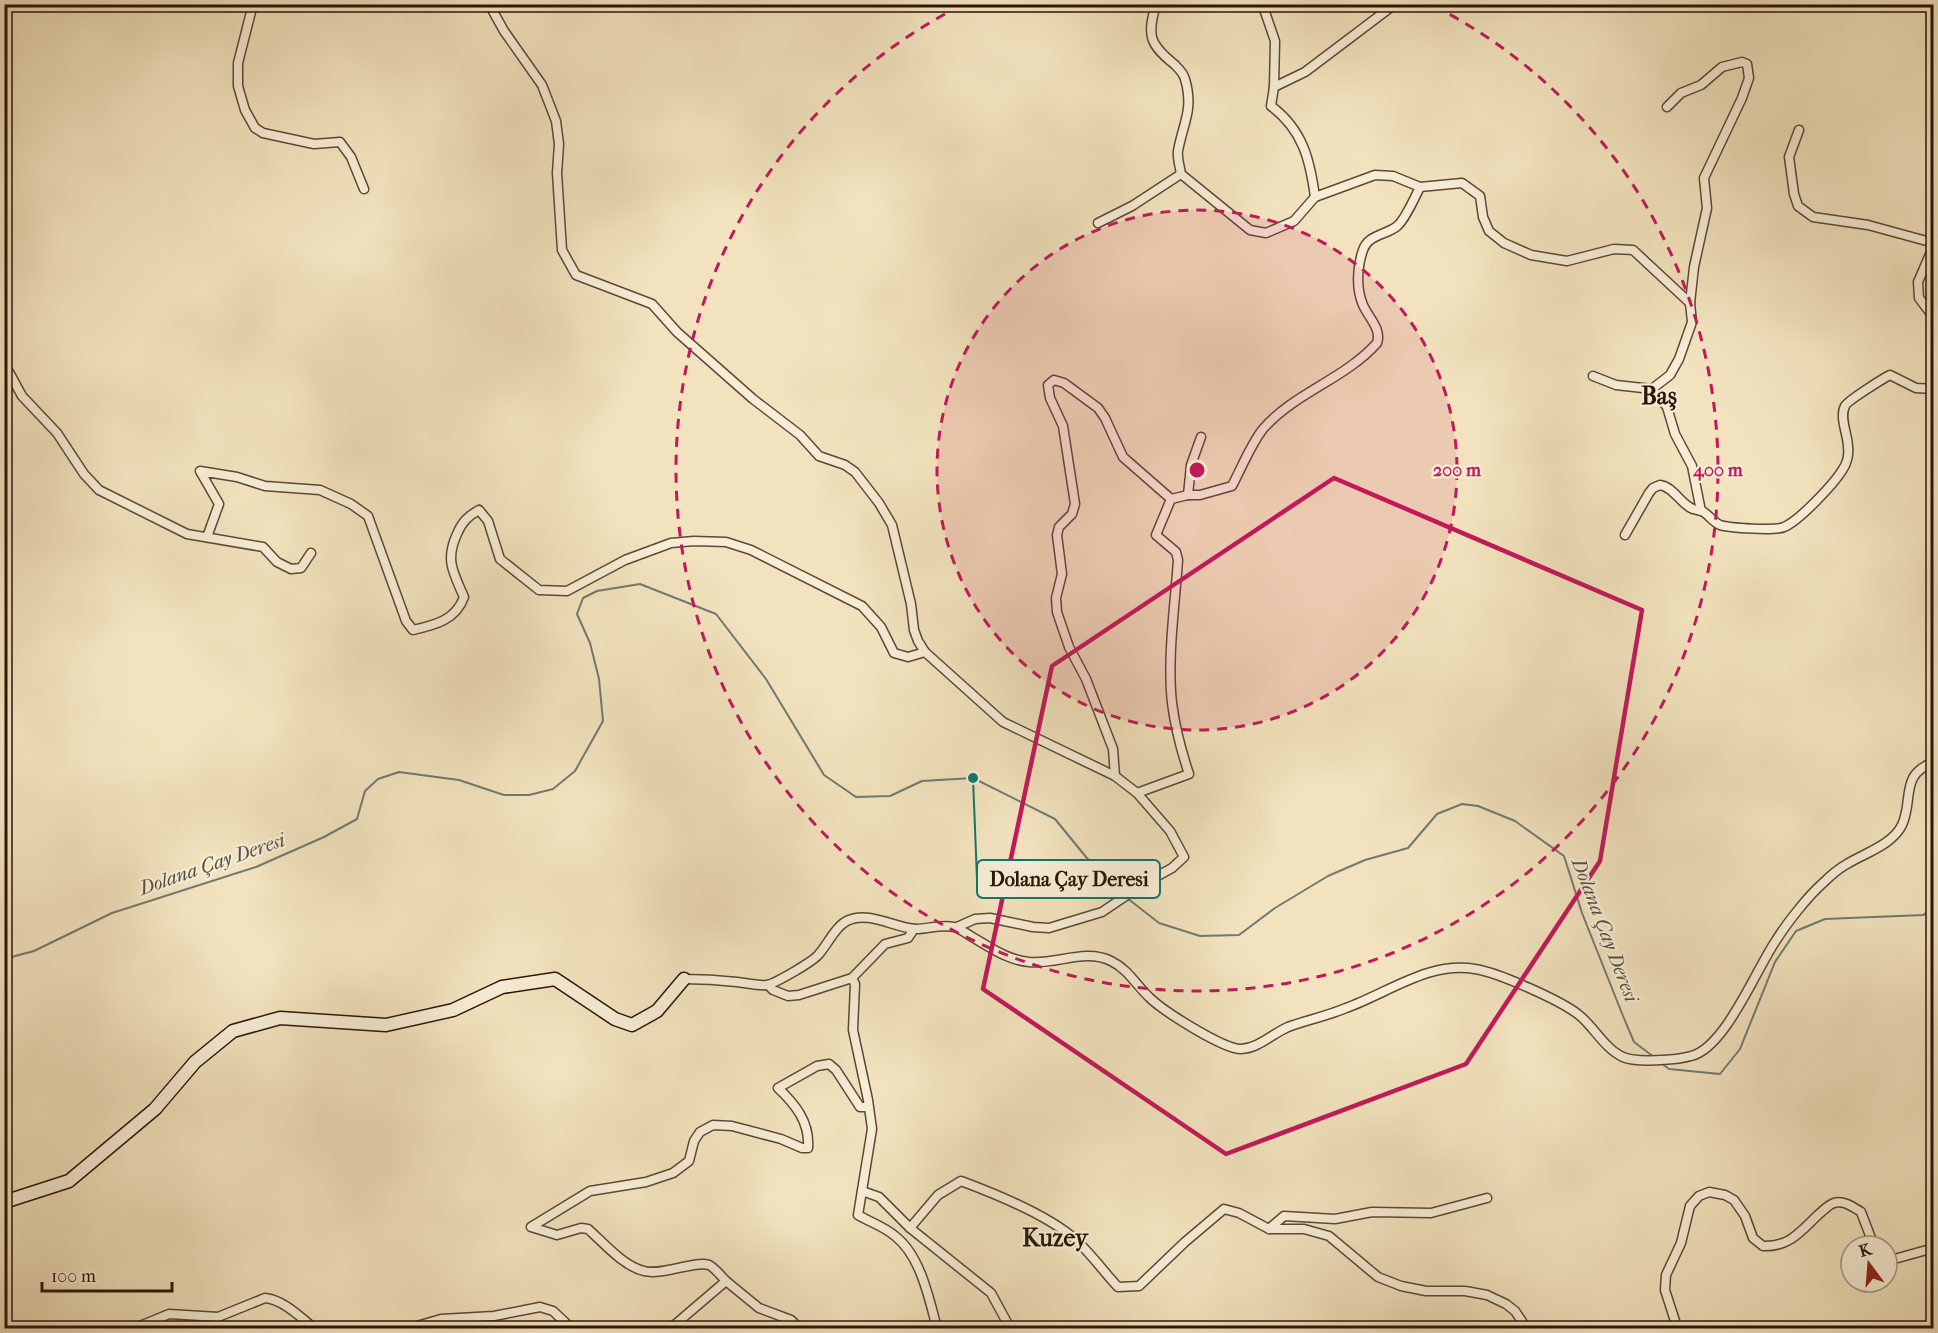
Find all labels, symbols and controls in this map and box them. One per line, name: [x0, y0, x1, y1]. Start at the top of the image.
district label: Baş: [1641, 382, 1677, 411]
centre of rings: [1187, 460, 1207, 480]
text: 200 m: [1433, 460, 1482, 481]
text: 400 m: [1692, 460, 1744, 481]
water label: Dolana Çay Deresi: [134, 828, 289, 900]
water label: Dolana Çay Deresi: [1566, 853, 1644, 1007]
callout: Dolana Çay Deresi: [977, 860, 1160, 898]
text: Dolana Çay Deresi: [989, 868, 1150, 892]
district label: Kuzey: [1022, 1224, 1089, 1252]
north arrow: [1839, 1234, 1899, 1294]
text: K: [1857, 1239, 1875, 1261]
scale bar: [42, 1255, 172, 1293]
text: 100 m: [51, 1266, 96, 1287]

